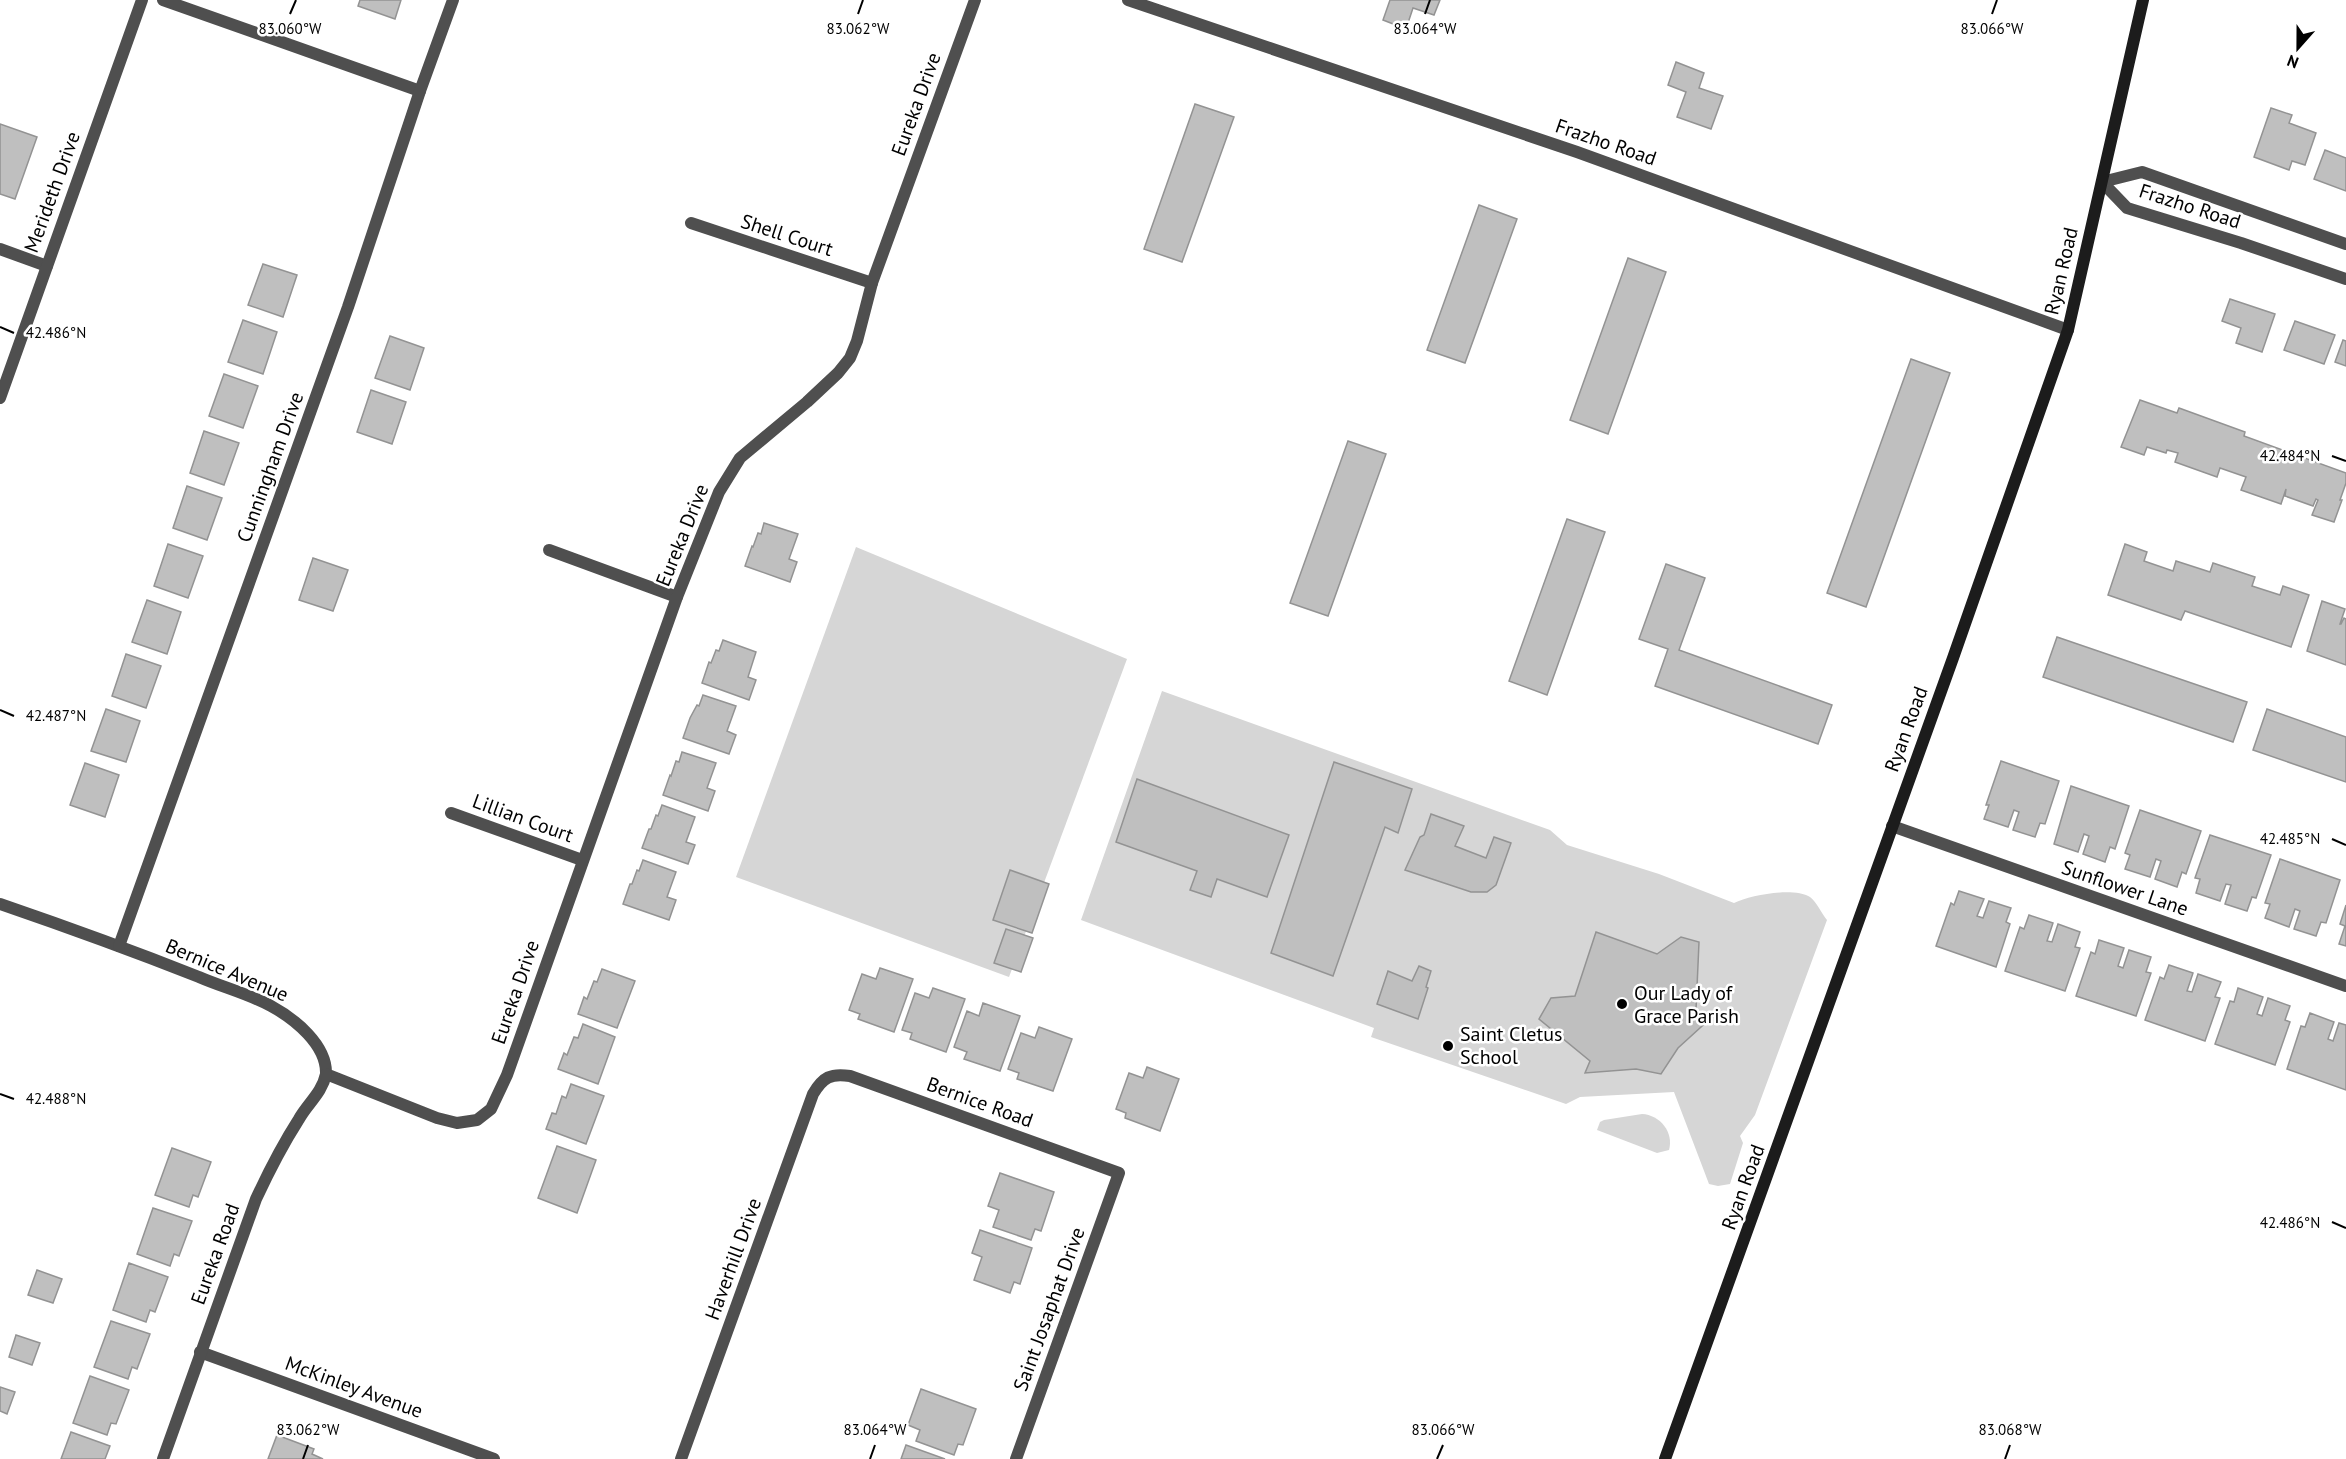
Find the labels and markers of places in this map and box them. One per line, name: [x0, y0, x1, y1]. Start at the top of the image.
place label: Our Lady of Grace Parish: [1634, 980, 1739, 1029]
marker: Our Lady of Grace Parish: [1615, 997, 1629, 1011]
place label: Saint Cletus School: [1460, 1021, 1562, 1070]
marker: Saint Cletus School: [1441, 1039, 1455, 1053]

